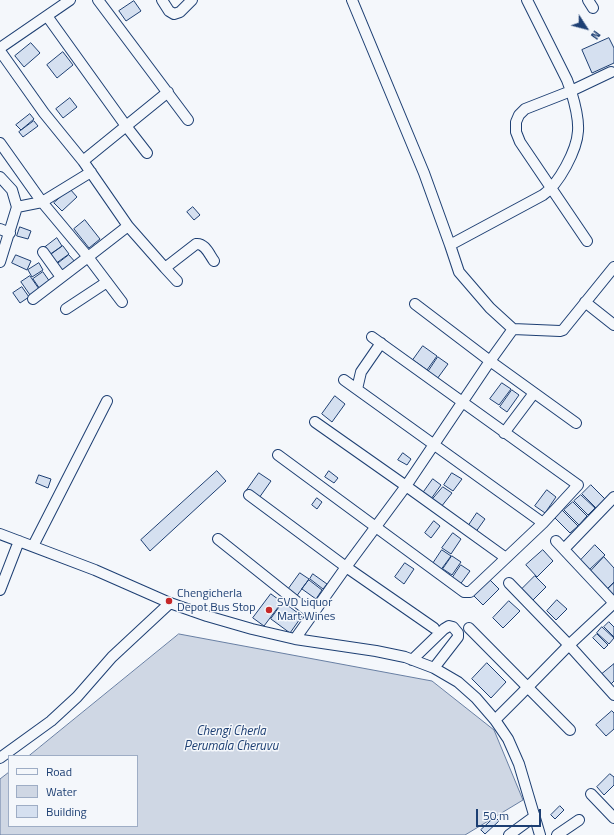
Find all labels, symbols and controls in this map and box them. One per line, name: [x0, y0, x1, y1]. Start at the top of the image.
north arrow: [566, 8, 606, 48]
text: N: [587, 27, 604, 43]
place label: Chengicherla Depot Bus Stop: [177, 587, 256, 615]
marker: Chengicherla Depot Bus Stop: [164, 596, 174, 606]
place label: SVD Liquor Mart Wines: [277, 596, 335, 624]
marker: SVD Liquor Mart Wines: [264, 605, 274, 615]
water label: Chengi Cherla Perumala Cheruvu: [184, 724, 278, 755]
legend: [8, 755, 138, 827]
text: Road: [46, 762, 72, 781]
text: Water: [46, 782, 77, 801]
scale bar: [478, 801, 543, 827]
text: Building: [46, 802, 87, 821]
text: 50 m: [483, 806, 509, 825]

